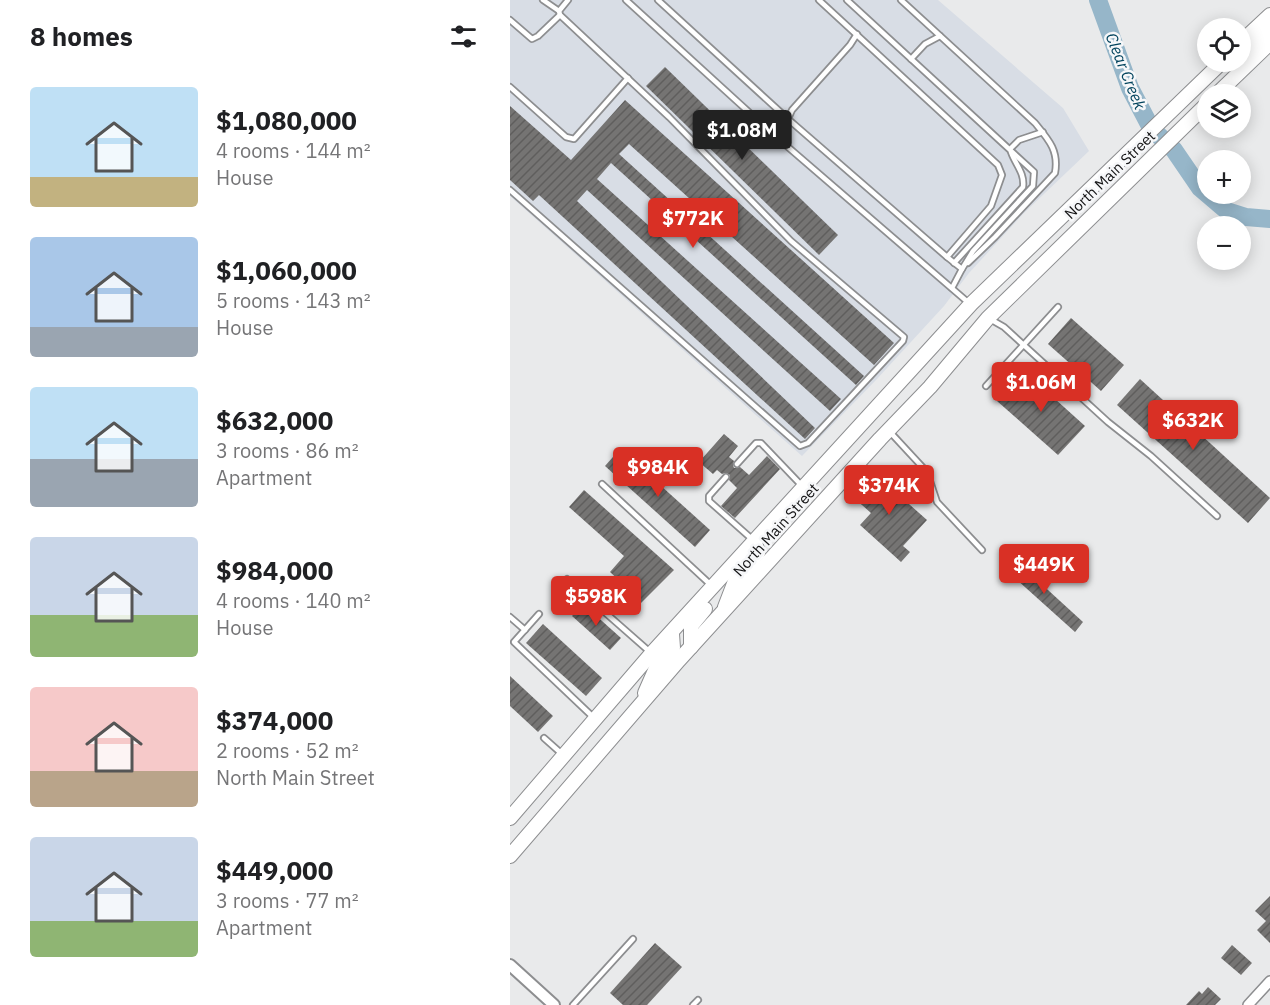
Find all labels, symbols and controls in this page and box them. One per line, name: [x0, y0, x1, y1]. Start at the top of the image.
map controls: [1197, 18, 1251, 270]
button: locate: [1197, 18, 1251, 72]
text: 8 homes: [30, 19, 133, 53]
icon: filters: [447, 20, 480, 53]
water label: Clear Creek: [1102, 30, 1151, 113]
button: layers: [1197, 84, 1251, 138]
text: $1,080,000: [216, 103, 357, 137]
pin: $1.08M: [693, 110, 791, 161]
icon: home: [78, 111, 150, 183]
text: $1.08M: [707, 116, 777, 143]
street label: North Main Street: [1060, 126, 1159, 223]
text: 4 rooms · 144 m²: [216, 137, 371, 164]
button: +: [1197, 150, 1251, 204]
text: House: [216, 164, 273, 191]
pin: $772K: [651, 198, 735, 249]
text: $772K: [662, 204, 724, 231]
button: −: [1197, 216, 1251, 270]
text: $1,060,000: [216, 253, 357, 287]
icon: home: [78, 261, 150, 333]
text: 5 rooms · 143 m²: [216, 287, 371, 314]
text: House: [216, 314, 273, 341]
pin: $1.06M: [992, 362, 1090, 413]
text: $1.06M: [1006, 368, 1076, 395]
pin: $632K: [1151, 400, 1235, 451]
text: $632,000: [216, 403, 333, 437]
text: $632K: [1162, 406, 1224, 433]
icon: home: [78, 411, 150, 483]
text: 3 rooms · 86 m²: [216, 437, 359, 464]
pin: $984K: [616, 447, 700, 498]
text: $984K: [627, 453, 689, 480]
text: Apartment: [216, 464, 312, 491]
pin: $374K: [847, 465, 931, 516]
text: $374K: [858, 471, 920, 498]
street label: North Main Street: [729, 479, 823, 580]
pin: $449K: [1002, 544, 1086, 595]
text: $449K: [1013, 550, 1075, 577]
text: $984,000: [216, 553, 333, 587]
icon: home: [78, 561, 150, 633]
pin: $598K: [554, 576, 638, 627]
text: $598K: [565, 582, 627, 609]
text: 4 rooms · 140 m²: [216, 587, 371, 614]
text: House: [216, 614, 273, 641]
text: $374,000: [216, 703, 333, 737]
icon: home: [78, 711, 150, 783]
text: 2 rooms · 52 m²: [216, 737, 359, 764]
text: North Main Street: [216, 764, 375, 791]
text: $449,000: [216, 853, 333, 887]
icon: home: [78, 861, 150, 933]
text: 3 rooms · 77 m²: [216, 887, 359, 914]
text: Apartment: [216, 914, 312, 941]

